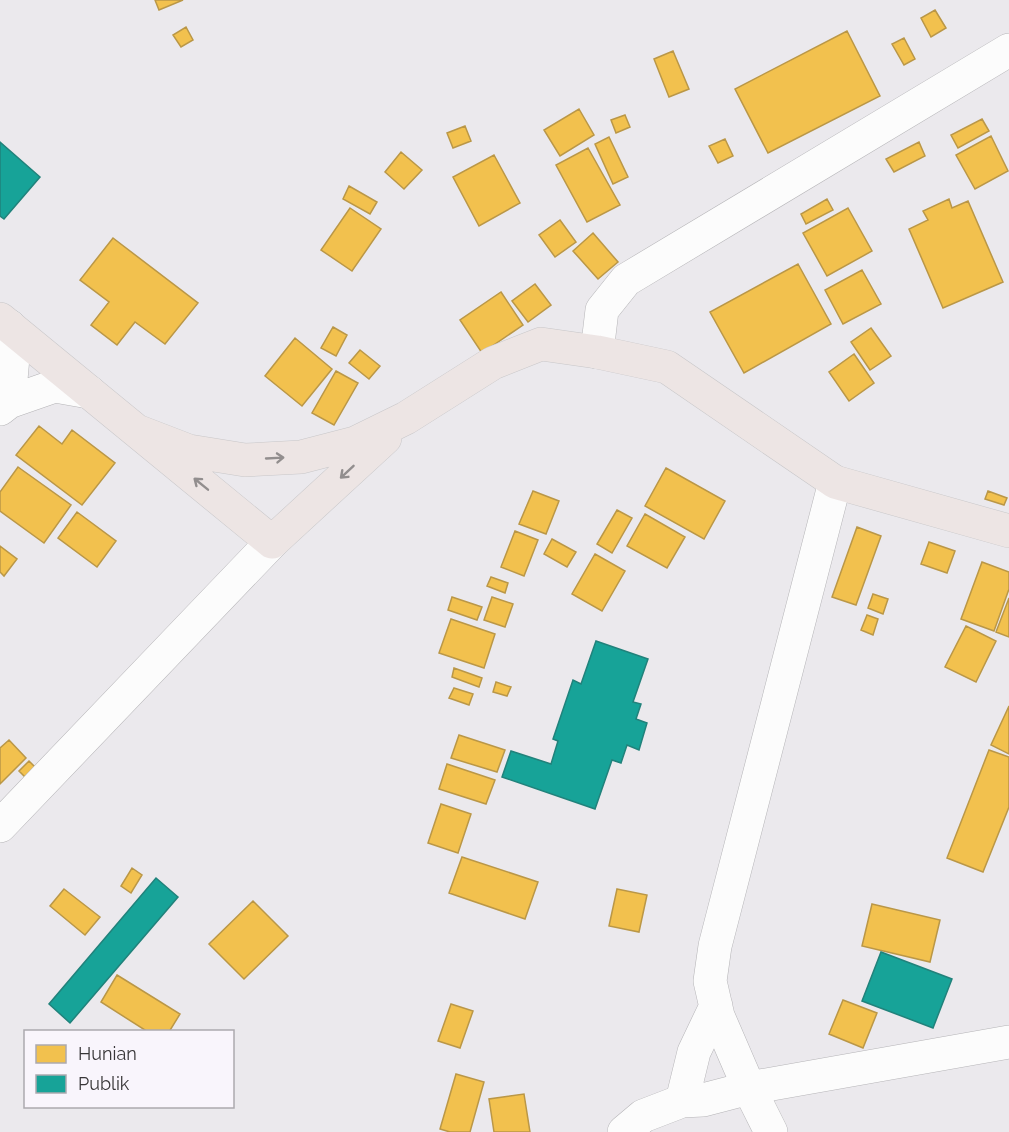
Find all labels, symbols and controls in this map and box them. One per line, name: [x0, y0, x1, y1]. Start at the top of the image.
one-way arrow: [265, 453, 285, 464]
one-way arrow: [340, 465, 355, 479]
one-way arrow: [194, 477, 209, 491]
legend: [24, 1030, 234, 1108]
text: Hunian: [78, 1043, 137, 1064]
text: Publik: [78, 1073, 130, 1094]

